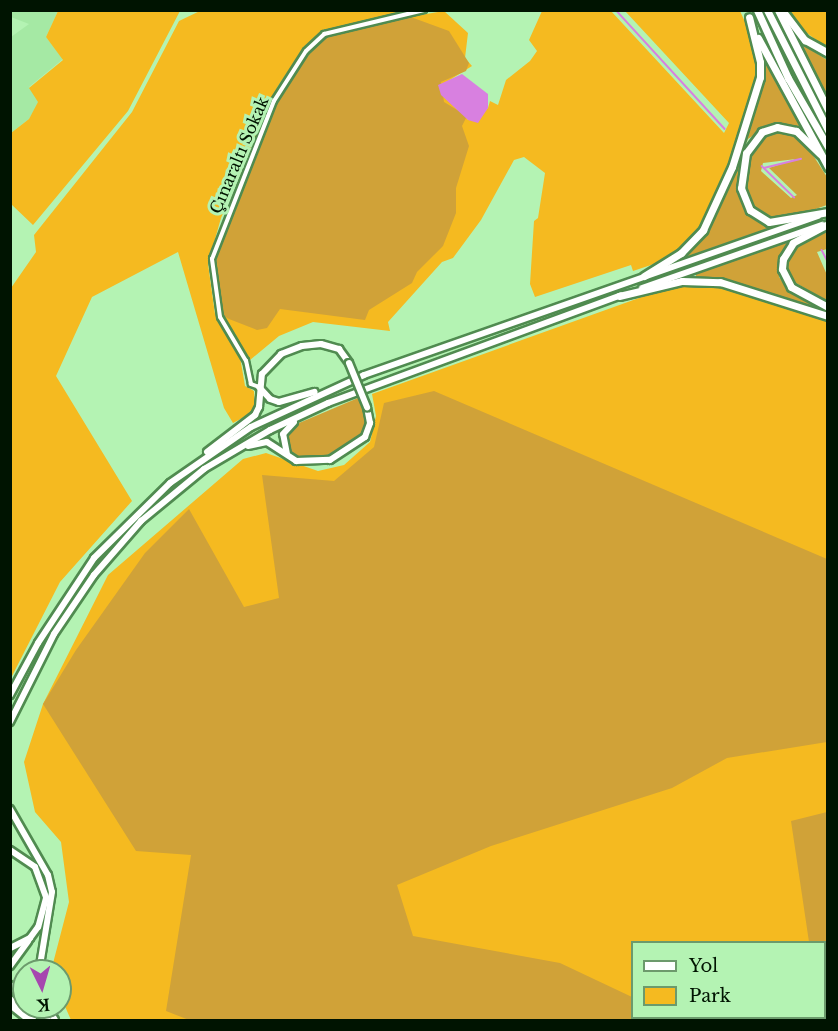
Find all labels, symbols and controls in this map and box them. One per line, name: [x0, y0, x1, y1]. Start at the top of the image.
street label: Çınaraltı Sokak: [206, 94, 272, 216]
legend: [631, 941, 826, 1019]
text: Yol: [689, 955, 718, 977]
north arrow: [12, 959, 72, 1019]
text: Park: [689, 985, 731, 1007]
text: K: [36, 994, 51, 1015]

